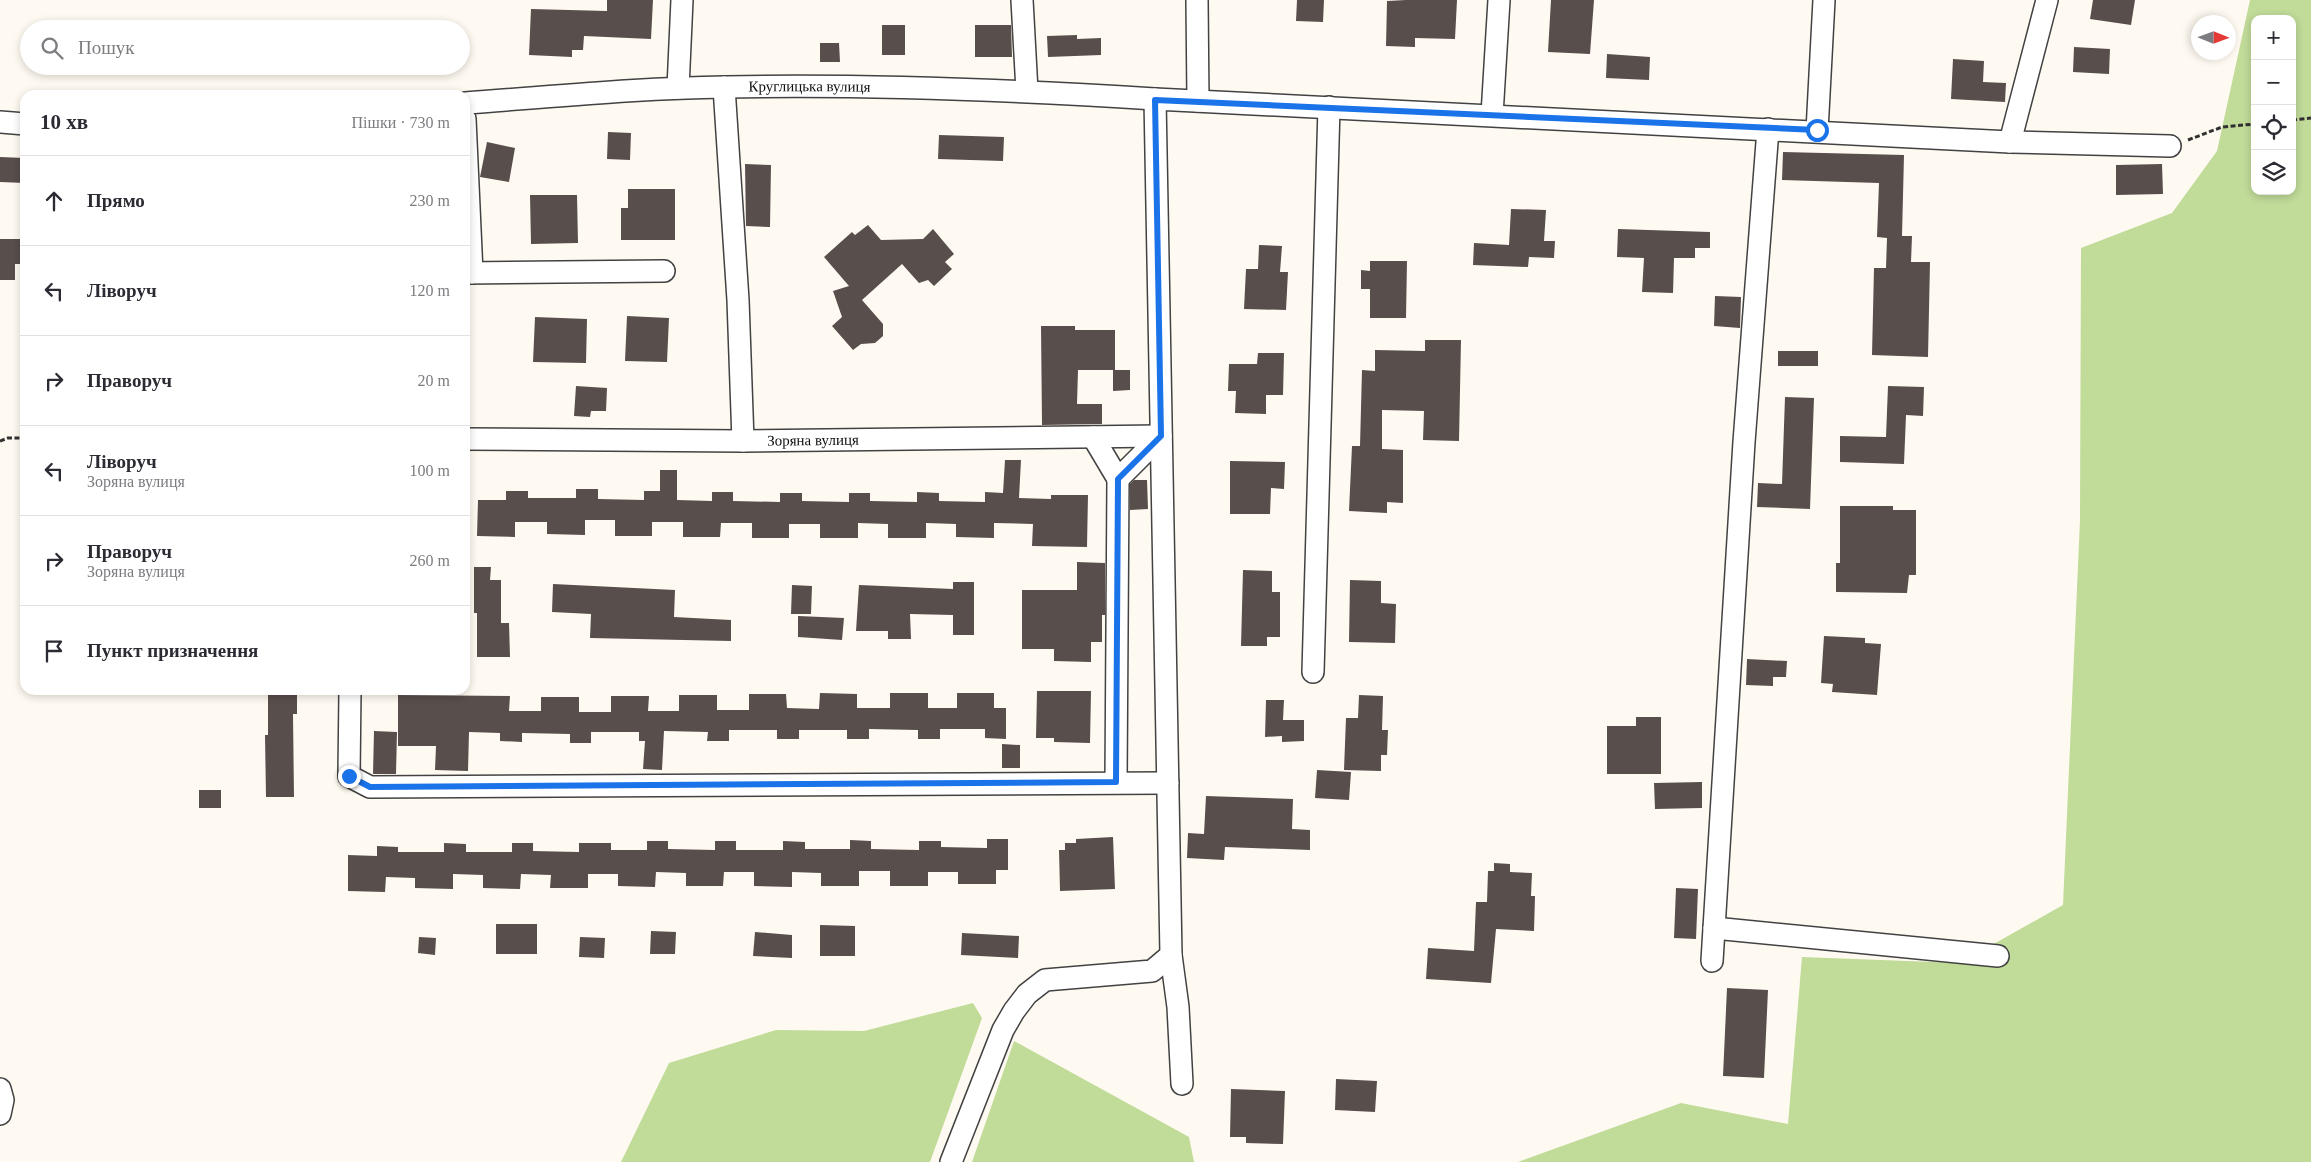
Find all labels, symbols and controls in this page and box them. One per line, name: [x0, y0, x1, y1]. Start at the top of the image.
north arrow: [2191, 15, 2236, 60]
map controls: [2251, 15, 2296, 195]
button: +: [2251, 15, 2296, 60]
search box: [20, 20, 470, 75]
icon: search: [38, 34, 66, 62]
text: Пошук: [78, 37, 135, 58]
button: −: [2251, 60, 2296, 105]
street label: Круглицька вулиця: [748, 78, 871, 95]
button: locate: [2251, 105, 2296, 150]
text: 10 хв: [40, 110, 88, 134]
text: Пішки · 730 m: [352, 114, 450, 131]
route start: [1806, 119, 1829, 142]
button: layers: [2251, 150, 2296, 195]
icon: ahead: [40, 187, 68, 215]
text: Прямо: [87, 190, 145, 211]
text: 230 m: [410, 192, 450, 209]
icon: left: [40, 277, 68, 305]
text: Ліворуч: [87, 280, 157, 301]
text: 120 m: [410, 282, 450, 299]
icon: right: [40, 367, 68, 395]
text: Праворуч: [87, 370, 172, 391]
text: 20 m: [418, 372, 450, 389]
street label: Зоряна вулиця: [767, 432, 859, 449]
text: Ліворуч: [87, 451, 157, 472]
icon: left: [40, 457, 68, 485]
text: 100 m: [410, 462, 450, 479]
text: Зоряна вулиця: [87, 473, 185, 490]
text: Праворуч: [87, 541, 172, 562]
icon: right: [40, 547, 68, 575]
text: 260 m: [410, 552, 450, 569]
text: Зоряна вулиця: [87, 563, 185, 580]
icon: arrive: [40, 637, 68, 665]
text: Пункт призначення: [87, 640, 258, 661]
route end: [338, 765, 361, 788]

